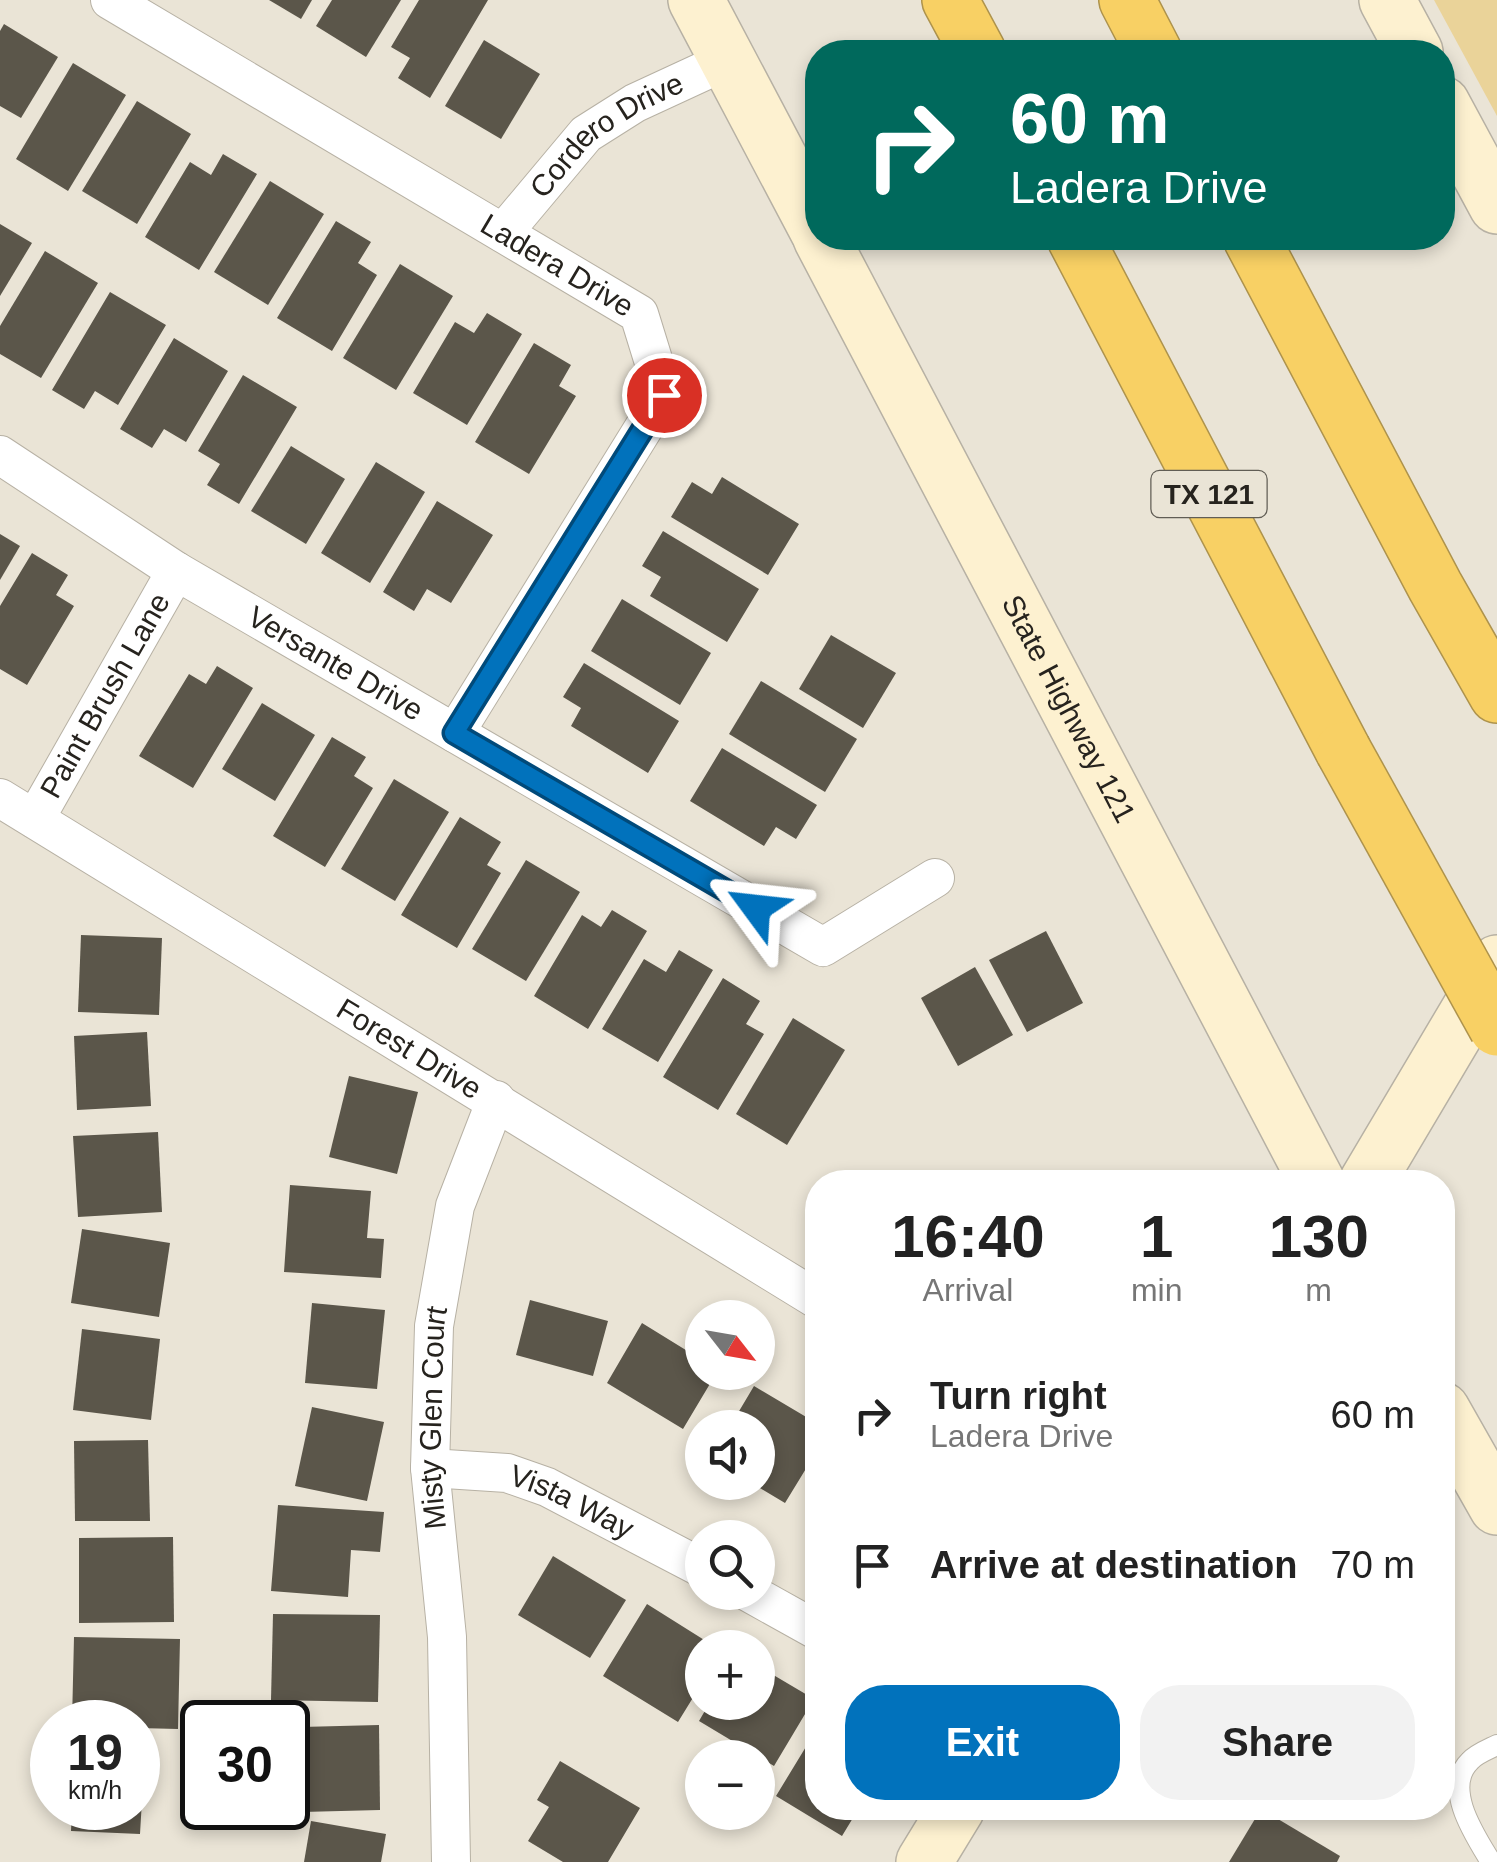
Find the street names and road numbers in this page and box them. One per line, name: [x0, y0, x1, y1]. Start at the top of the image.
street label: Cordero Drive: [523, 66, 688, 204]
street label: Ladera Drive: [475, 207, 640, 323]
road number: TX 121: [1152, 471, 1266, 517]
street label: Paint Brush Lane: [34, 587, 176, 804]
street label: State Highway 121: [996, 590, 1142, 828]
street label: Versante Drive: [242, 599, 429, 727]
street label: Forest Drive: [331, 992, 488, 1105]
street label: Misty Glen Court: [413, 1303, 453, 1531]
street label: Vista Way: [506, 1458, 639, 1545]

